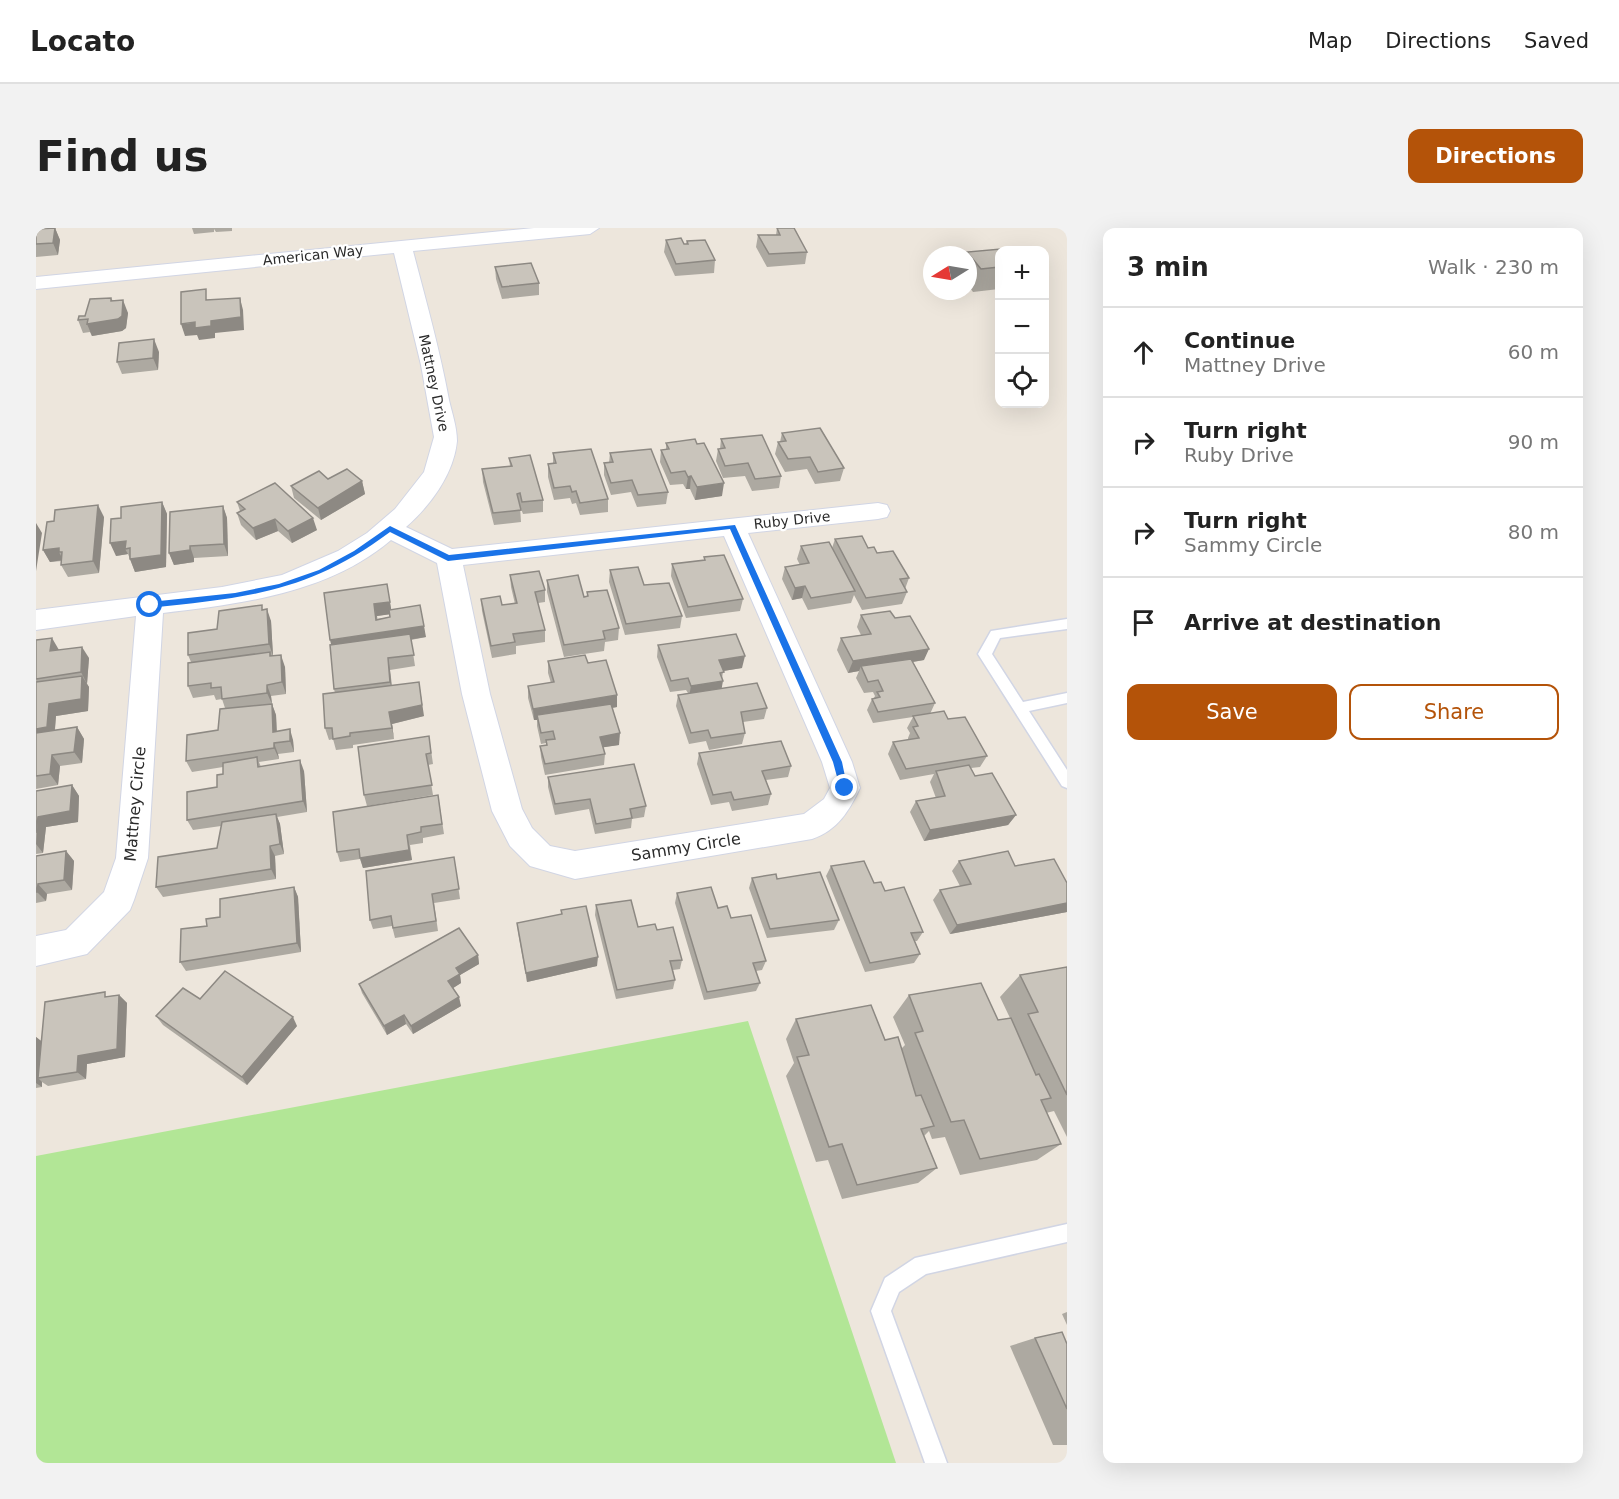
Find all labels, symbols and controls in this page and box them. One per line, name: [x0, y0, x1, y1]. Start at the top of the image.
text: Locato: [30, 25, 135, 58]
text: Map: [1308, 29, 1352, 53]
text: Directions: [1385, 29, 1491, 53]
text: Saved: [1524, 29, 1589, 53]
button: Directions: [1408, 129, 1583, 183]
text: Find us: [36, 132, 209, 181]
street label: American Way: [262, 242, 364, 268]
north arrow: [923, 246, 977, 300]
map controls: [995, 246, 1049, 408]
button: +: [995, 246, 1049, 300]
text: 3 min: [1127, 252, 1209, 282]
text: Walk · 230 m: [1428, 255, 1559, 279]
button: −: [995, 300, 1049, 354]
text: Continue: [1184, 328, 1295, 353]
street label: Mattney Drive: [416, 333, 452, 433]
icon: ahead: [1127, 336, 1160, 369]
text: 60 m: [1508, 340, 1559, 364]
text: Mattney Drive: [1184, 353, 1326, 377]
button: locate: [995, 354, 1049, 408]
text: Turn right: [1184, 418, 1307, 443]
icon: right: [1127, 426, 1160, 459]
text: 90 m: [1508, 430, 1559, 454]
text: Ruby Drive: [1184, 443, 1294, 467]
street label: Ruby Drive: [753, 508, 831, 532]
text: Turn right: [1184, 508, 1307, 533]
icon: right: [1127, 516, 1160, 549]
text: 80 m: [1508, 520, 1559, 544]
text: Sammy Circle: [1184, 533, 1322, 557]
route start: [136, 591, 162, 617]
icon: arrive: [1127, 606, 1160, 639]
text: Arrive at destination: [1184, 610, 1441, 635]
button: Save: [1127, 684, 1337, 740]
button: Share: [1349, 684, 1559, 740]
street label: Mattney Circle: [120, 746, 150, 862]
route end: [831, 774, 857, 800]
street label: Sammy Circle: [630, 829, 742, 865]

